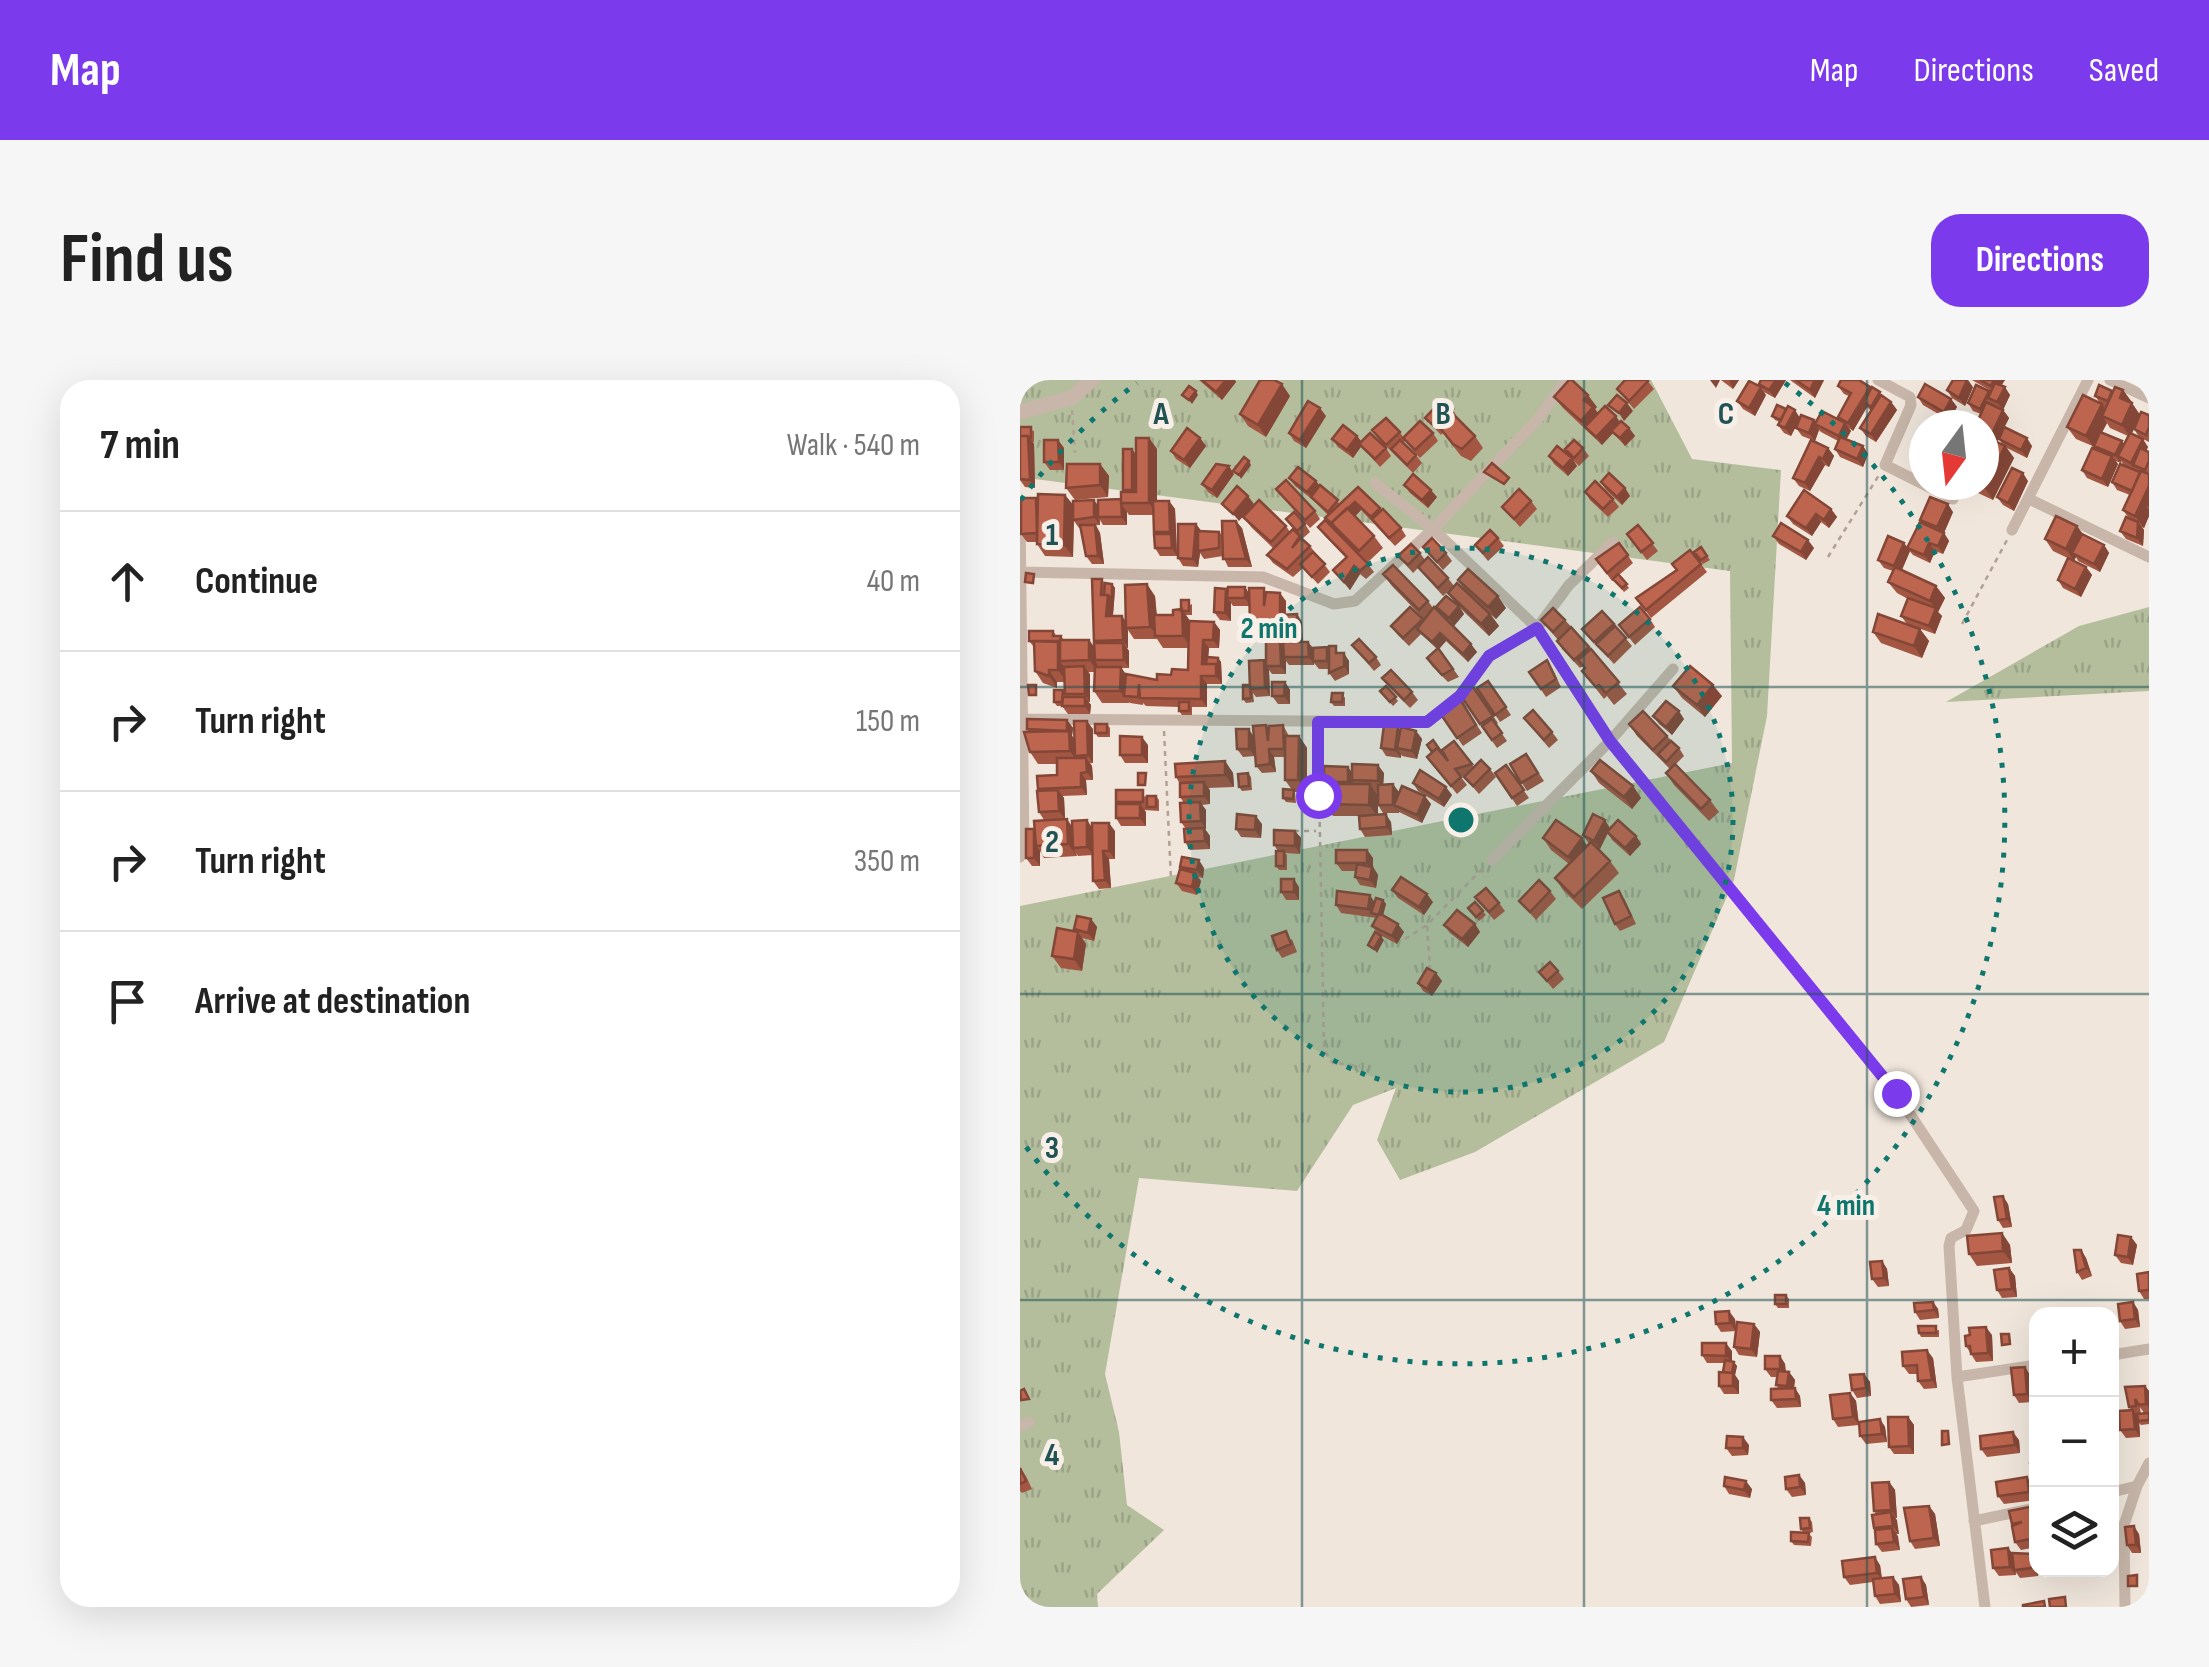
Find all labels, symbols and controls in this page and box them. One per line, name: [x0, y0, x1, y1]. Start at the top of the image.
text: Map: [50, 42, 121, 99]
text: Map: [1810, 49, 1859, 92]
text: Directions: [1914, 49, 2034, 92]
text: Saved: [2089, 49, 2159, 92]
button: Directions: [1931, 214, 2149, 307]
text: Find us: [60, 218, 234, 302]
text: A: [1152, 395, 1169, 434]
text: B: [1435, 395, 1451, 434]
text: C: [1718, 395, 1734, 434]
north arrow: [1909, 410, 1999, 500]
text: 7 min: [100, 420, 180, 471]
text: Walk · 540 m: [787, 426, 920, 465]
text: 1: [1046, 516, 1059, 555]
icon: ahead: [100, 554, 155, 609]
text: Continue: [195, 559, 318, 604]
text: 40 m: [867, 562, 920, 601]
text: 2 min: [1240, 611, 1298, 647]
icon: right: [100, 694, 155, 749]
text: Turn right: [195, 699, 326, 744]
text: 150 m: [856, 702, 920, 741]
route start: [1296, 773, 1342, 819]
centre of rings: [1443, 802, 1479, 838]
text: 2: [1045, 823, 1059, 862]
icon: right: [100, 834, 155, 889]
text: Turn right: [195, 839, 326, 884]
text: 350 m: [854, 842, 920, 881]
icon: arrive: [100, 974, 155, 1029]
text: Arrive at destination: [195, 979, 470, 1024]
route end: [1874, 1071, 1920, 1117]
text: 3: [1045, 1129, 1059, 1168]
text: 4 min: [1817, 1188, 1875, 1224]
map controls: [2029, 1307, 2119, 1577]
button: +: [2029, 1307, 2119, 1397]
button: −: [2029, 1397, 2119, 1487]
text: 4: [1045, 1436, 1060, 1475]
button: layers: [2029, 1487, 2119, 1577]

